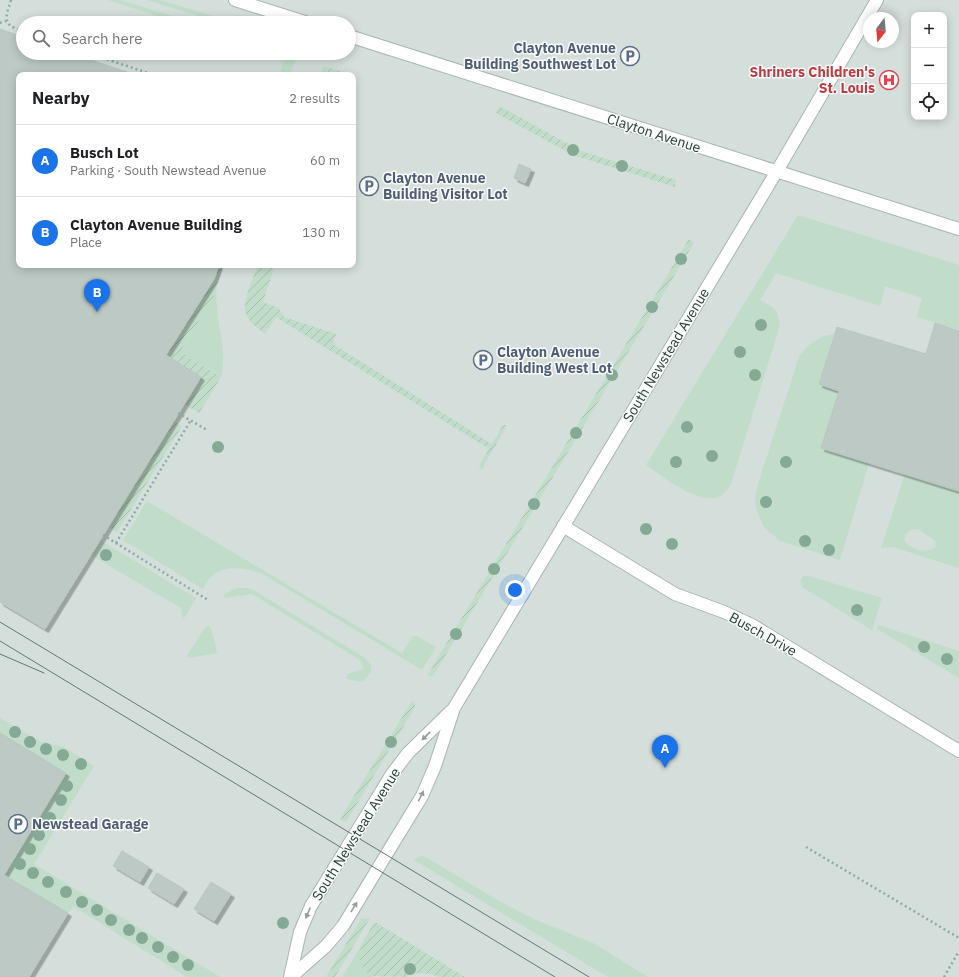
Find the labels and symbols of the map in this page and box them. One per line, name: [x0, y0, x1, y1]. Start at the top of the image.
north arrow: [863, 12, 899, 48]
place label: Clayton Avenue Building Southwest Lot: [464, 39, 616, 73]
parking icon: Clayton Avenue Building Southwest Lot: [619, 45, 641, 67]
place label: Shriners Children's St. Louis: [749, 63, 875, 97]
hospital icon: Shriners Children's St. Louis: [878, 69, 900, 91]
street label: Clayton Avenue: [605, 109, 703, 157]
place label: Clayton Avenue Building Visitor Lot: [383, 169, 508, 203]
parking icon: Clayton Avenue Building Visitor Lot: [358, 175, 380, 197]
pin: B: [84, 279, 110, 312]
street label: South Newstead Avenue: [619, 284, 713, 425]
place label: Clayton Avenue Building West Lot: [497, 343, 612, 377]
parking icon: Clayton Avenue Building West Lot: [472, 349, 494, 371]
your location: [505, 580, 525, 600]
street label: Busch Drive: [726, 608, 800, 660]
one-way arrow: [421, 731, 431, 740]
pin: A: [652, 735, 678, 768]
street label: South Newstead Avenue: [308, 764, 404, 904]
one-way arrow: [418, 790, 425, 802]
parking icon: Newstead Garage: [7, 813, 29, 835]
place label: Newstead Garage: [32, 815, 149, 833]
one-way arrow: [351, 901, 358, 913]
one-way arrow: [304, 908, 310, 920]

